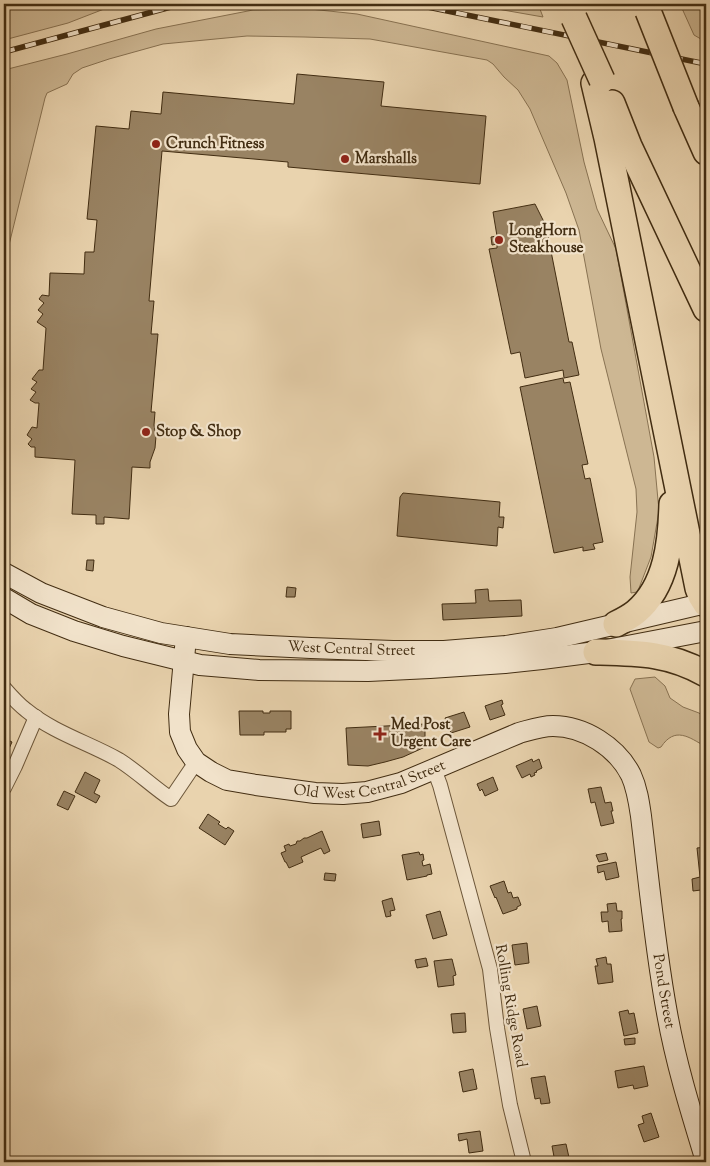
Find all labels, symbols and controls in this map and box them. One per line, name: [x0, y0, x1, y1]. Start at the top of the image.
place label: Crunch Fitness: [166, 134, 265, 155]
marker: Crunch Fitness: [150, 138, 162, 150]
place label: Marshalls: [355, 149, 417, 170]
marker: Marshalls: [339, 153, 351, 165]
place label: LongHorn Steakhouse: [509, 221, 584, 259]
marker: LongHorn Steakhouse: [493, 234, 505, 246]
place label: Stop & Shop: [156, 422, 242, 443]
marker: Stop & Shop: [140, 426, 152, 438]
street label: West Central Street: [287, 636, 415, 662]
place label: Med Post Urgent Care: [391, 715, 471, 753]
marker: Med Post Urgent Care: [373, 727, 387, 741]
street label: Old West Central Street: [292, 755, 449, 805]
street label: Rolling Ridge Road: [489, 943, 531, 1070]
street label: Pond Street: [647, 952, 680, 1030]

